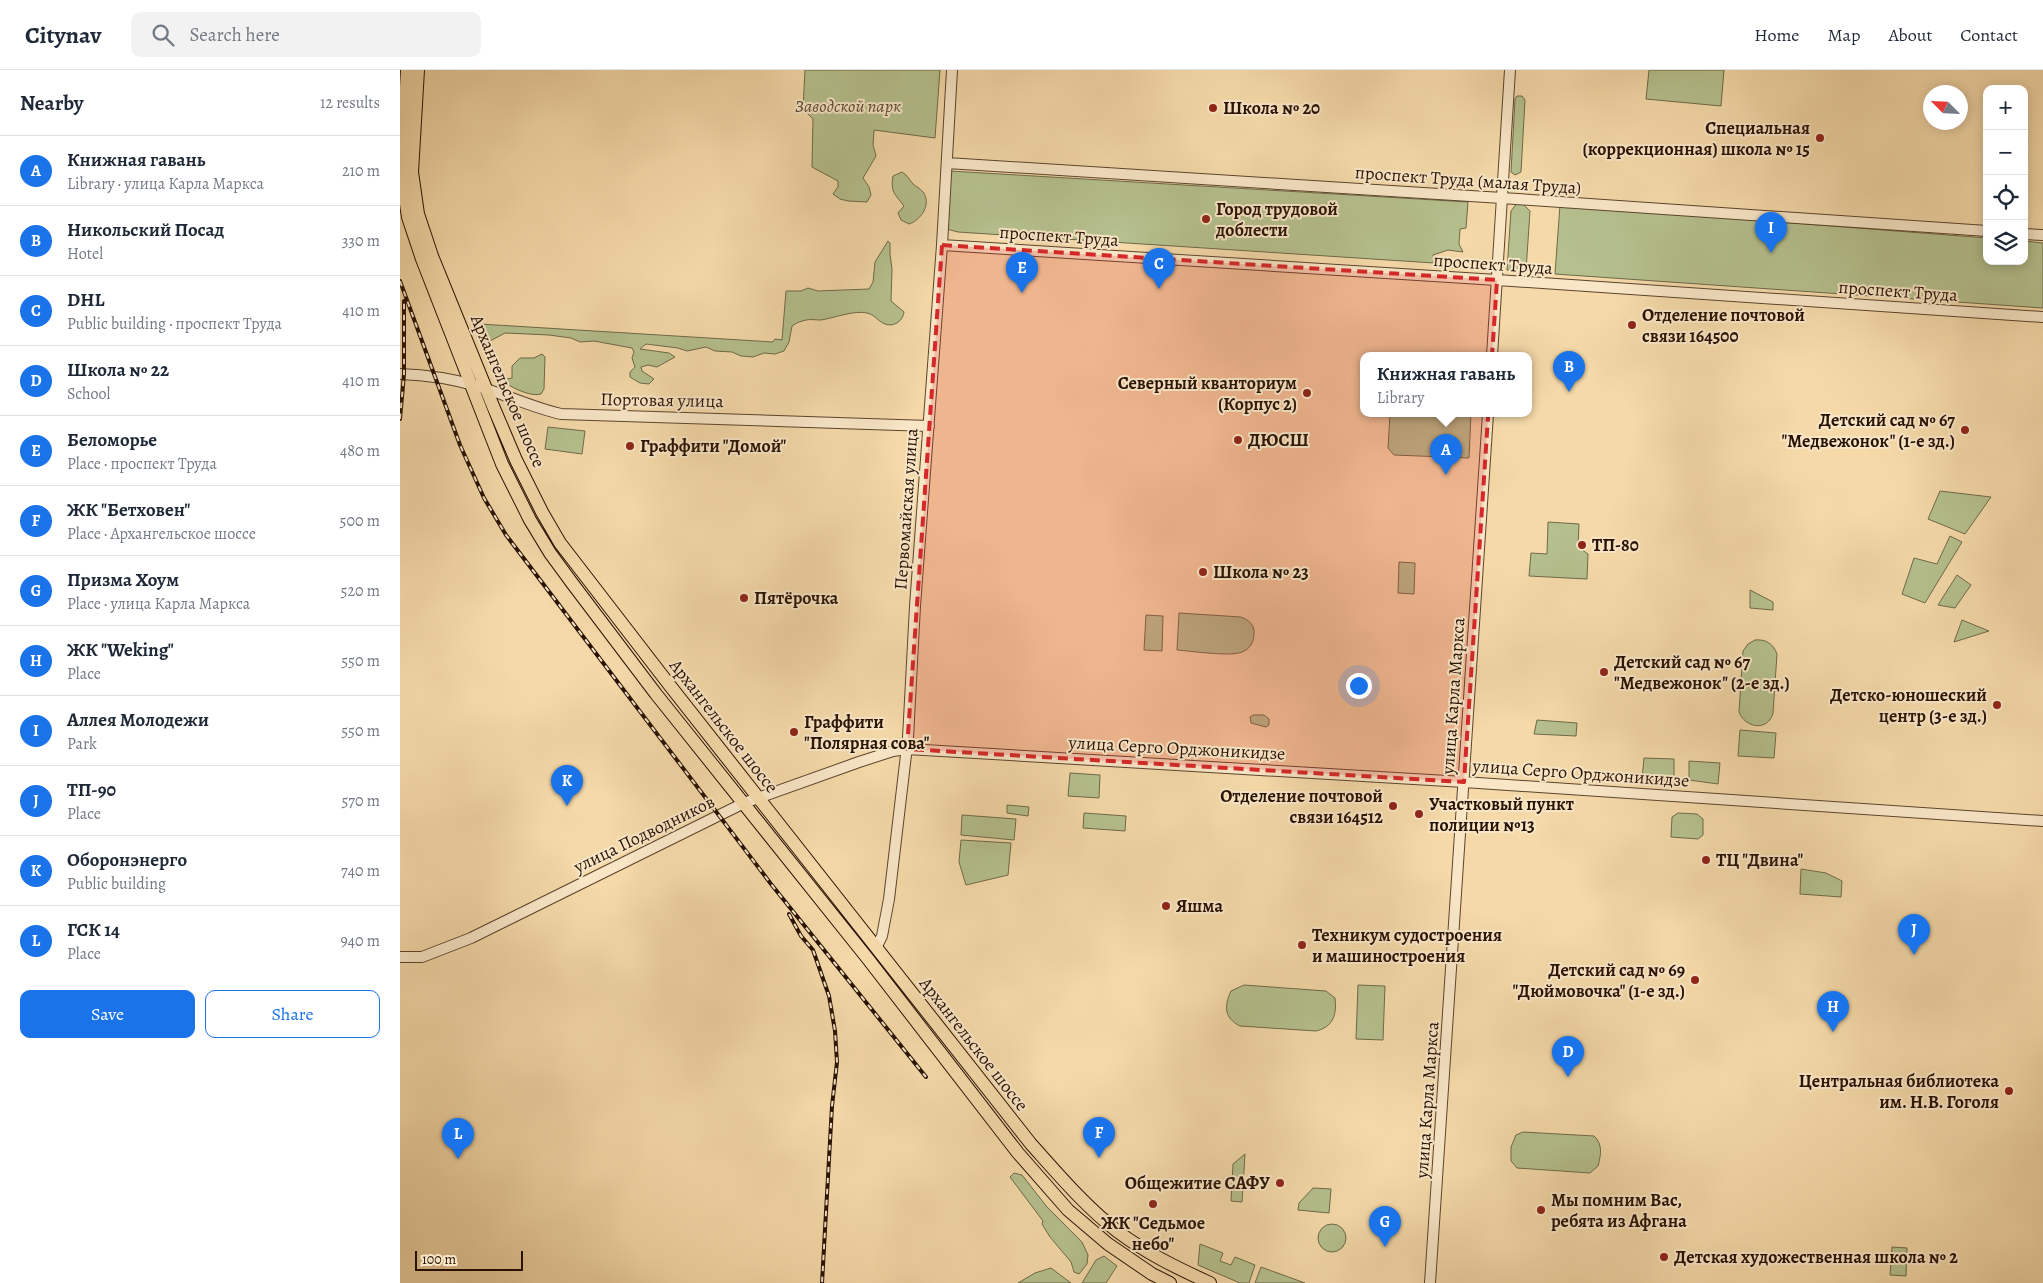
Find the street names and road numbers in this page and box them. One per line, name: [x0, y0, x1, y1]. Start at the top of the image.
street label: проспект Труда (малая Труда): [1354, 160, 1582, 200]
street label: проспект Труда: [998, 220, 1120, 252]
street label: проспект Труда: [1432, 248, 1554, 280]
street label: проспект Труда: [1837, 275, 1959, 307]
street label: Архангельское шоссе: [465, 310, 551, 471]
street label: Портовая улица: [600, 387, 724, 413]
street label: Первомайская улица: [888, 427, 924, 591]
street label: улица Карла Маркса: [1435, 616, 1470, 776]
street label: Архангельское шоссе: [664, 653, 784, 798]
street label: улица Серго Орджоникидзе: [1067, 730, 1286, 766]
street label: улица Серго Орджоникидзе: [1471, 753, 1690, 793]
street label: улица Подводников: [569, 789, 718, 879]
street label: Архангельское шоссе: [914, 971, 1034, 1116]
street label: улица Карла Маркса: [1409, 1020, 1444, 1180]

